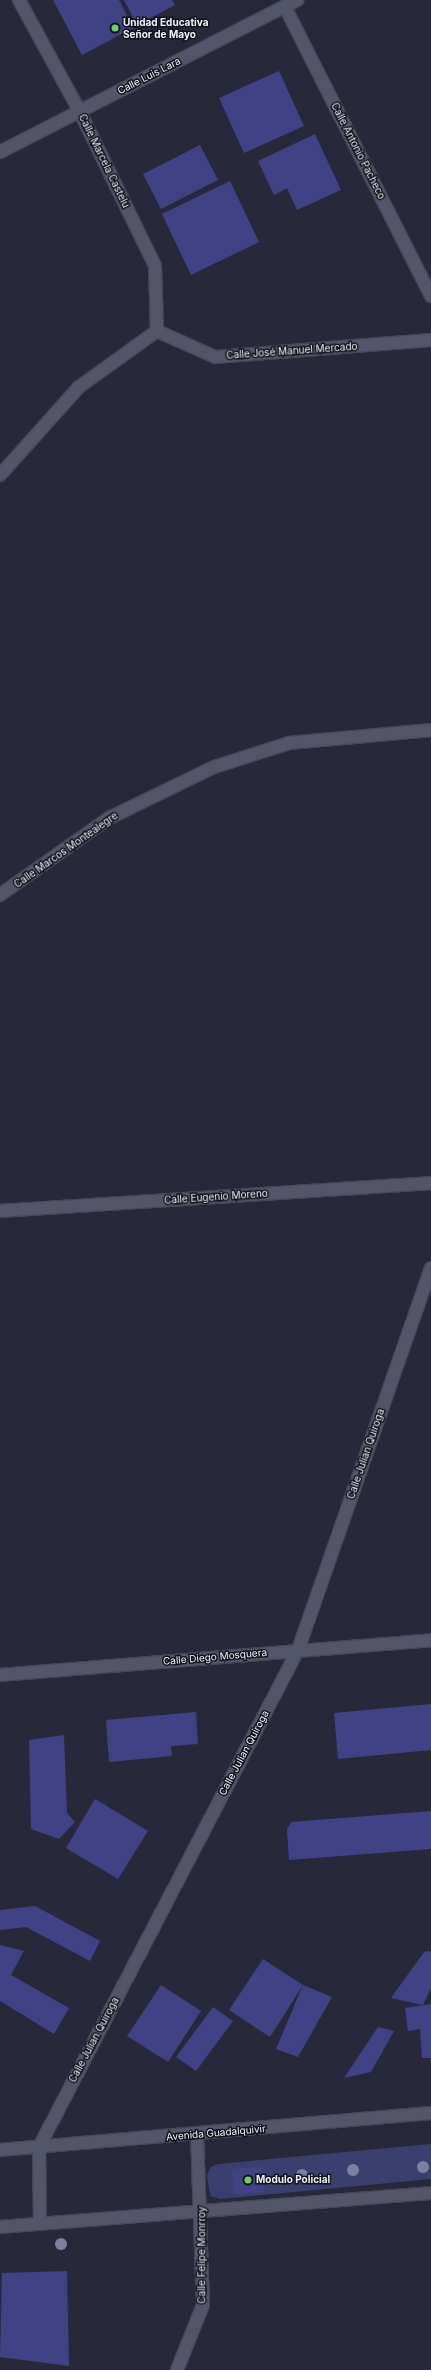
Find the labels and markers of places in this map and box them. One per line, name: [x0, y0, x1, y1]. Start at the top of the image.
place label: Unidad Educativa Señor de Mayo: [123, 16, 209, 40]
marker: Unidad Educativa Señor de Mayo: [110, 23, 120, 33]
place label: Modulo Policial: [256, 2174, 330, 2186]
marker: Modulo Policial: [243, 2175, 253, 2185]

